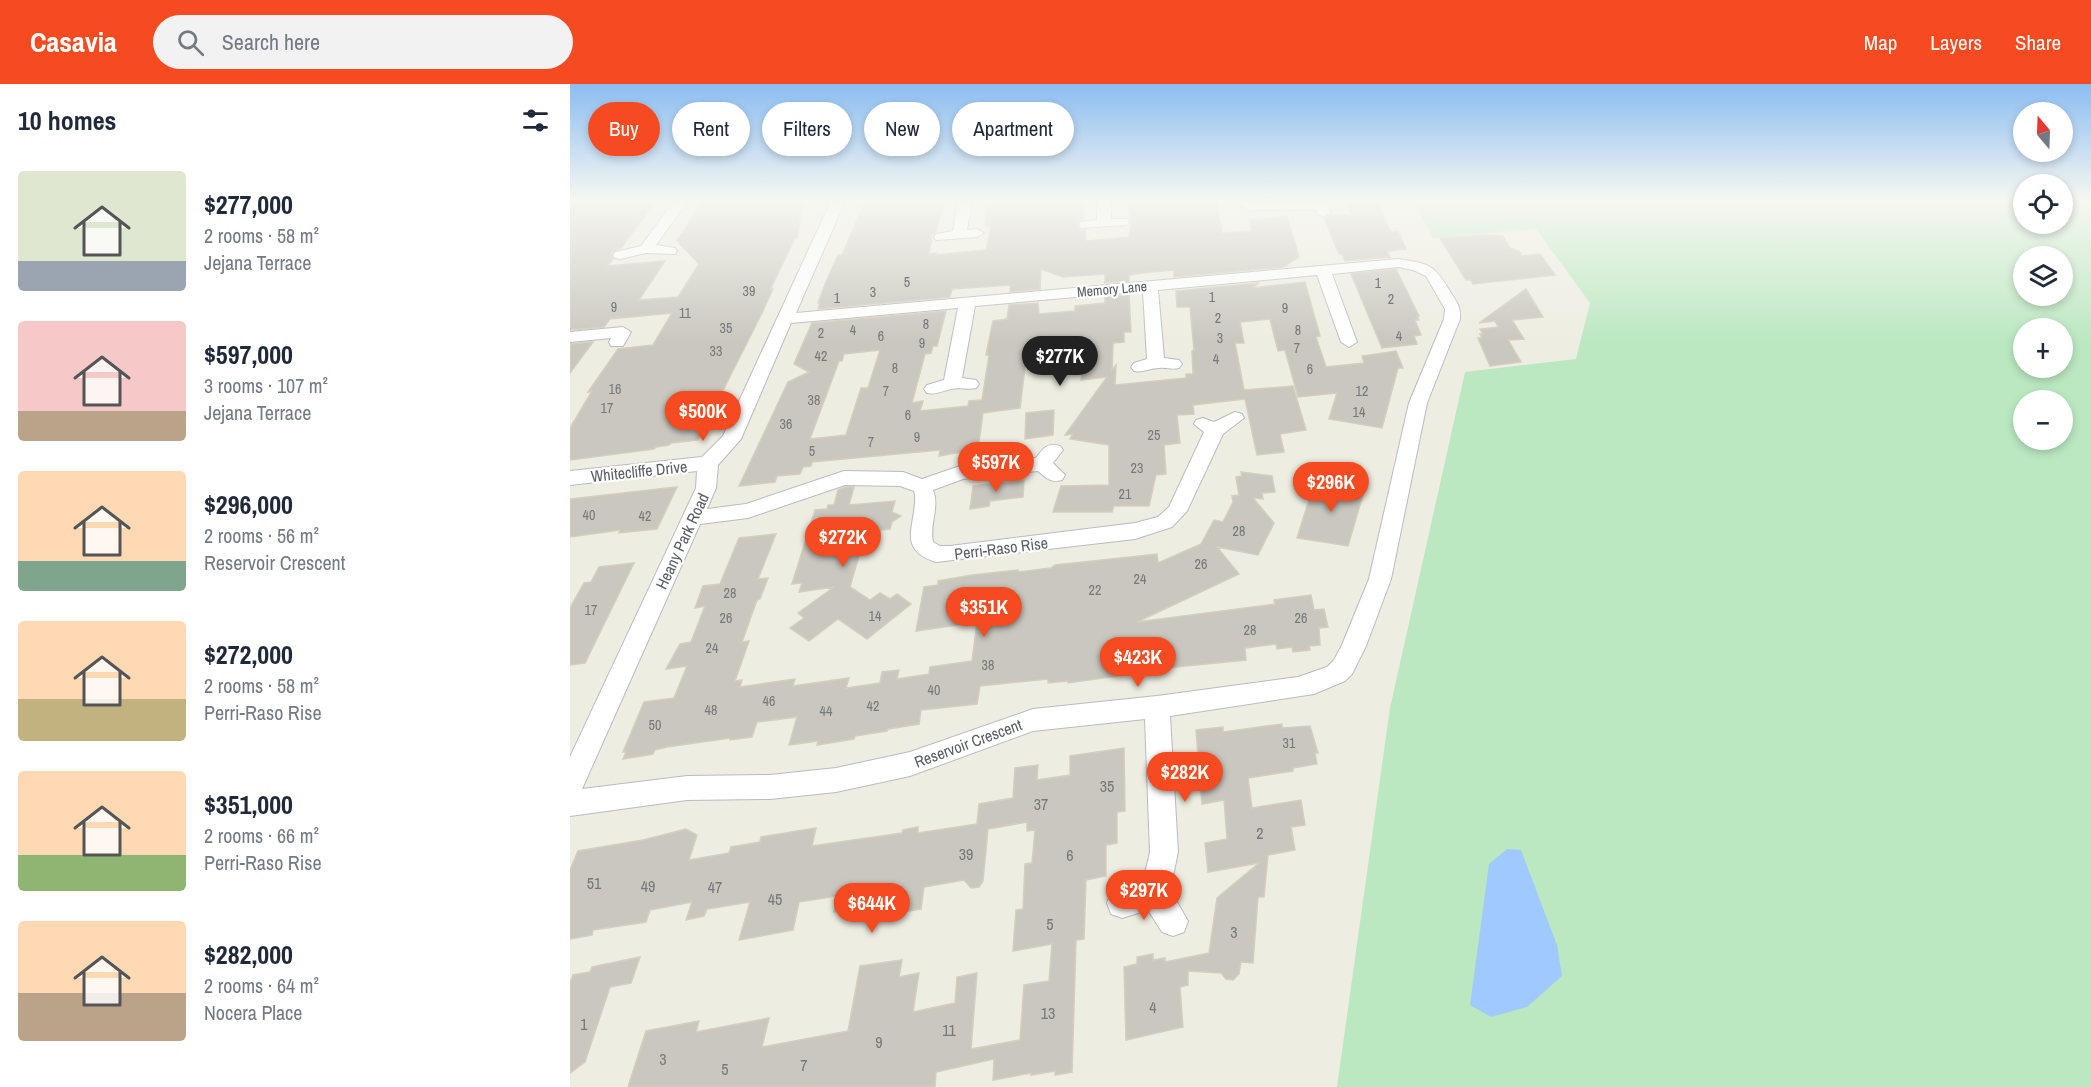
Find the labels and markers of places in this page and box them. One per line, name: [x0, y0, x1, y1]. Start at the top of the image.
pin: $277K: [1018, 336, 1102, 387]
pin: $500K: [661, 391, 745, 442]
pin: $597K: [954, 442, 1038, 493]
pin: $296K: [1289, 462, 1373, 513]
pin: $272K: [801, 517, 885, 568]
pin: $351K: [942, 587, 1026, 638]
pin: $423K: [1096, 637, 1180, 688]
pin: $282K: [1143, 752, 1227, 803]
pin: $297K: [1102, 870, 1186, 921]
pin: $644K: [830, 883, 914, 934]

